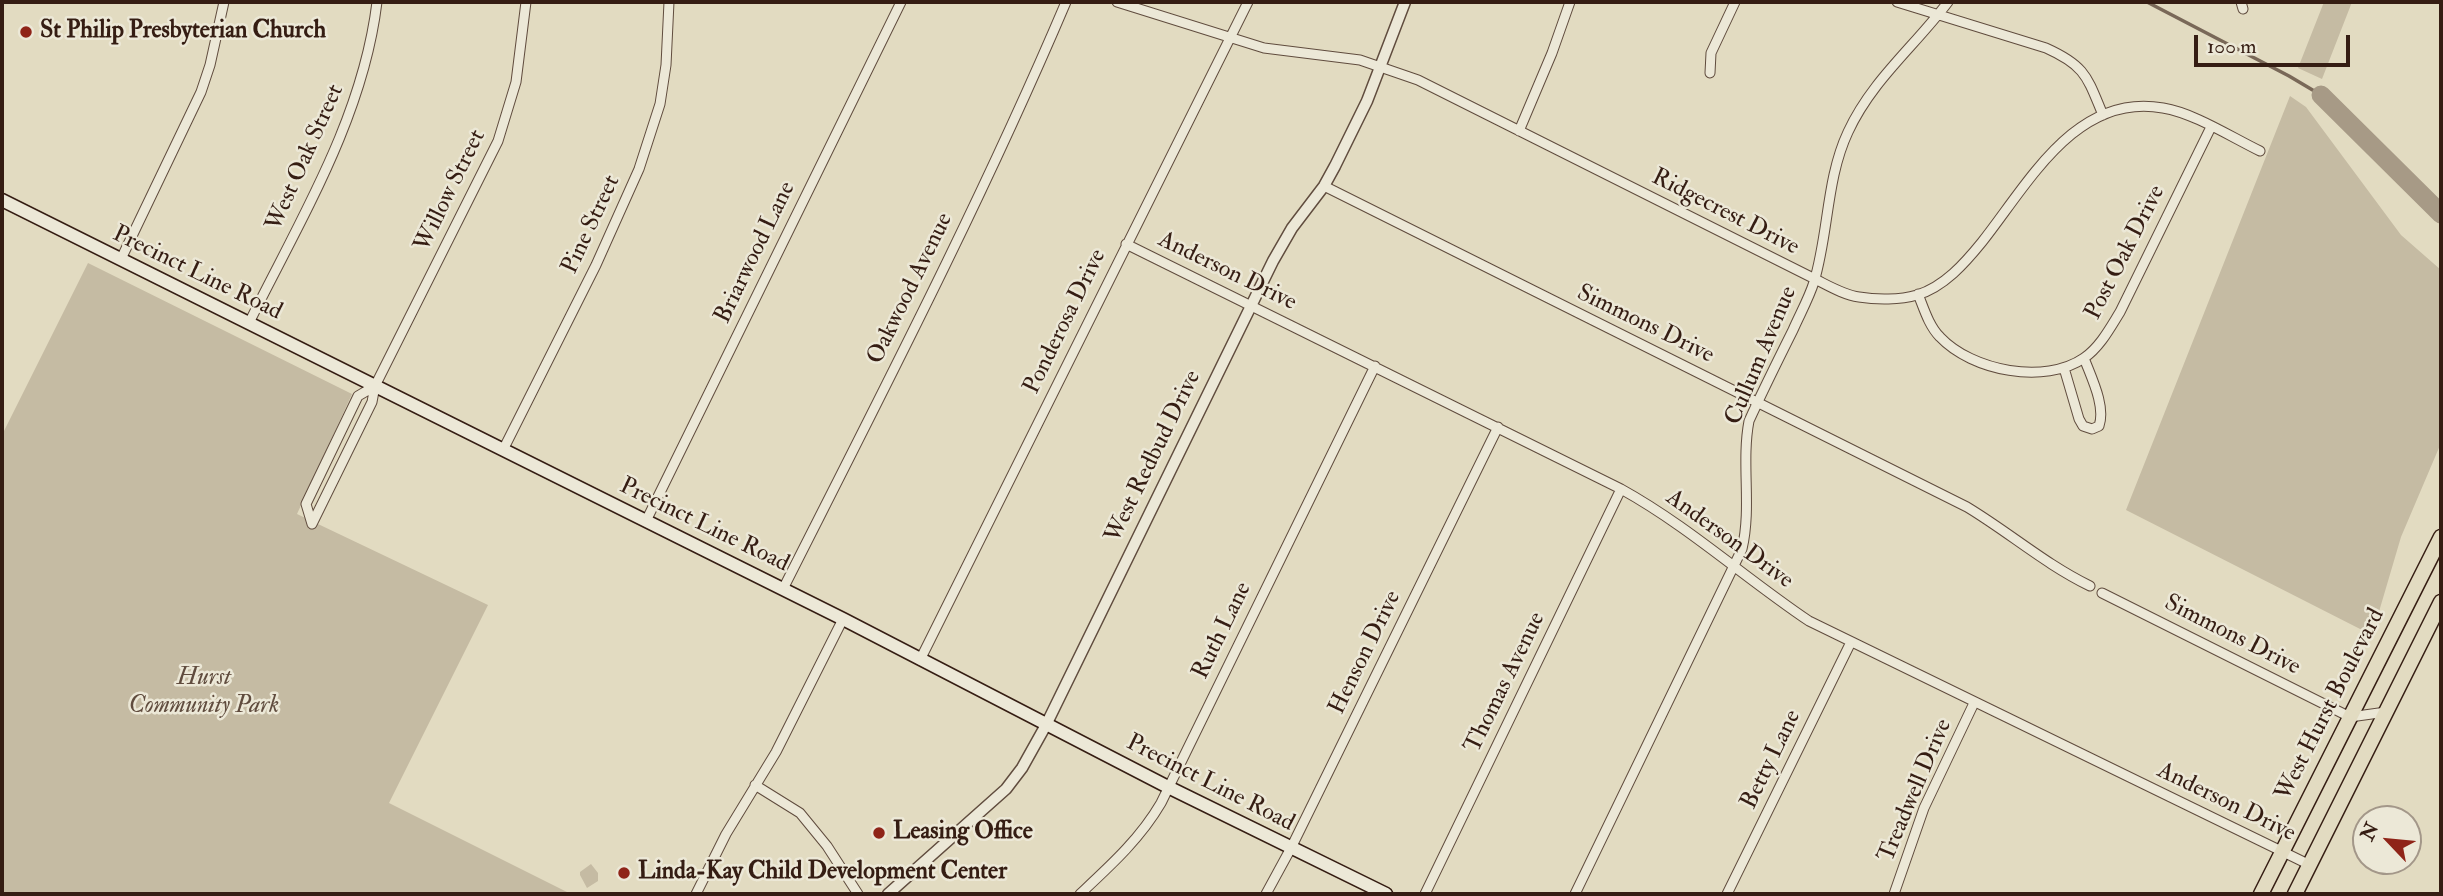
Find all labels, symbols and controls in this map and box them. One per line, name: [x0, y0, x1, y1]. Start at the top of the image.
place label: St Philip Presbyterian Church: [40, 18, 326, 46]
scale bar: [2198, 21, 2354, 65]
marker: St Philip Presbyterian Church: [18, 24, 34, 40]
text: 100 m: [2207, 33, 2257, 60]
street label: West Oak Street: [261, 80, 351, 236]
street label: Willow Street: [409, 125, 493, 257]
street label: Ridgecrest Drive: [1646, 163, 1804, 263]
street label: Pine Street: [557, 171, 627, 279]
street label: Briarwood Lane: [709, 177, 803, 329]
street label: Post Oak Drive: [2080, 181, 2172, 325]
street label: Oakwood Avenue: [862, 209, 960, 369]
street label: Precinct Line Road: [108, 221, 286, 327]
street label: Anderson Drive: [1153, 226, 1301, 318]
street label: Ponderosa Drive: [1019, 245, 1113, 399]
street label: Simmons Drive: [1572, 279, 1718, 371]
street label: Cullum Avenue: [1720, 282, 1804, 430]
street label: West Redbud Drive: [1100, 366, 1208, 548]
street label: Precinct Line Road: [615, 473, 793, 579]
street label: Anderson Drive: [1660, 484, 1798, 596]
street label: Ruth Lane: [1187, 578, 1259, 684]
street label: Henson Drive: [1324, 586, 1408, 720]
street label: Simmons Drive: [2159, 589, 2305, 683]
street label: West Hurst Boulevard: [2270, 604, 2392, 806]
street label: Thomas Avenue: [1459, 608, 1553, 758]
park label: Hurst Community Park: [129, 665, 279, 721]
street label: Betty Lane: [1736, 706, 1808, 814]
street label: Treadwell Drive: [1873, 715, 1959, 867]
street label: Precinct Line Road: [1121, 729, 1299, 839]
street label: Anderson Drive: [2152, 757, 2300, 849]
north arrow: [2352, 805, 2422, 875]
place label: Leasing Office: [893, 819, 1033, 847]
text: N: [2355, 819, 2384, 845]
marker: Leasing Office: [871, 825, 887, 841]
place label: Linda-Kay Child Development Center: [638, 859, 1007, 887]
marker: Linda-Kay Child Development Center: [616, 865, 632, 881]

